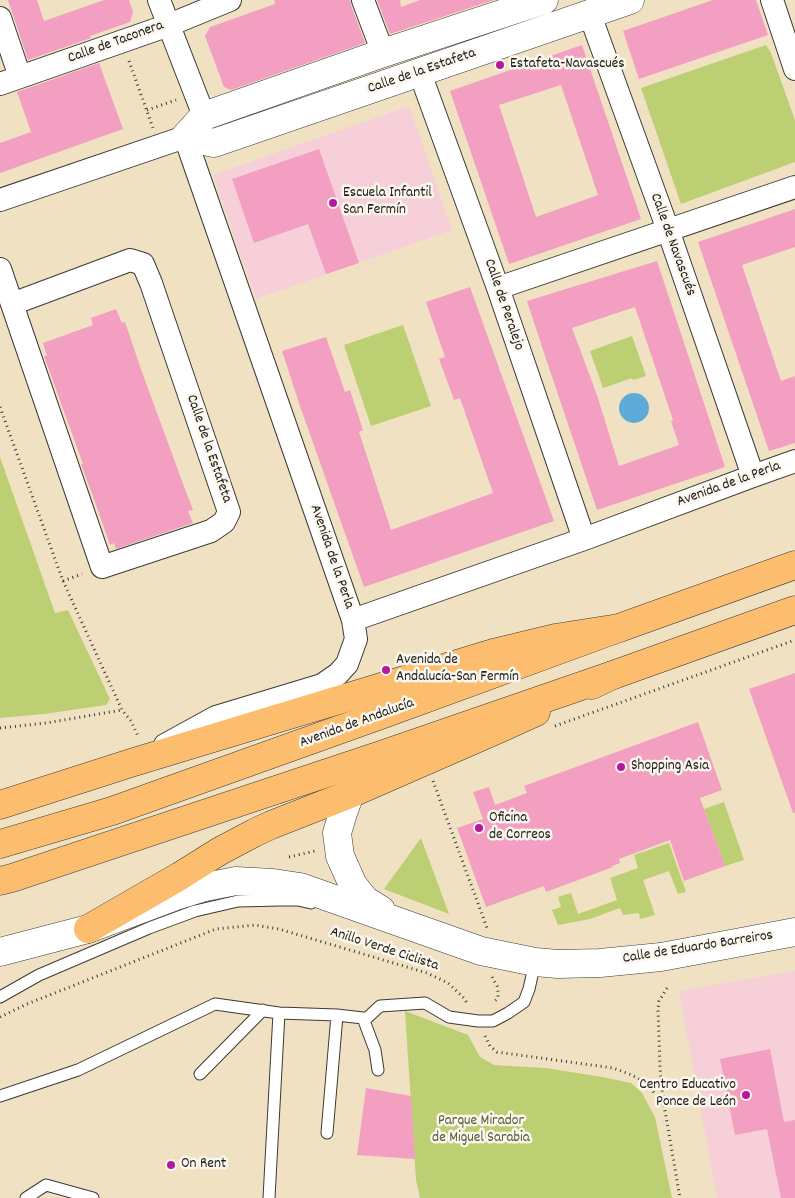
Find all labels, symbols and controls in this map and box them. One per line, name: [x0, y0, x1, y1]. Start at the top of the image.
street label: Calle de Taconera: [66, 17, 166, 69]
street label: Calle de la Estafeta: [366, 45, 478, 99]
place label: Estafeta-Navascués: [510, 56, 625, 74]
marker: Estafeta-Navascués: [494, 59, 506, 71]
place label: Escuela Infantil San Fermín: [343, 185, 432, 220]
street label: Calle de Navascués: [645, 191, 699, 299]
marker: Escuela Infantil San Fermín: [327, 197, 339, 209]
street label: Calle de Peralejo: [479, 257, 527, 353]
street label: Calle de la Estafeta: [181, 393, 235, 505]
street label: Avenida de la Perla: [675, 458, 783, 512]
street label: Avenida de la Perla: [305, 503, 357, 611]
place label: Avenida de Andalucía-San Fermín: [396, 652, 519, 687]
marker: Avenida de Andalucía-San Fermín: [380, 664, 392, 676]
street label: Avenida de Andalucía: [297, 695, 417, 753]
place label: Shopping Asia: [631, 758, 709, 776]
marker: Shopping Asia: [615, 761, 627, 773]
place label: Oficina de Correos: [489, 810, 551, 845]
marker: Oficina de Correos: [473, 822, 485, 834]
street label: Anillo Verde Ciclista: [328, 924, 440, 976]
street label: Calle de Eduardo Barreiros: [622, 927, 774, 969]
place label: Centro Educativo Ponce de León: [639, 1077, 736, 1112]
marker: Centro Educativo Ponce de León: [740, 1089, 752, 1101]
park label: Parque Mirador de Miguel Sarabia: [432, 1113, 530, 1148]
place label: On Rent: [181, 1156, 226, 1174]
marker: On Rent: [165, 1159, 177, 1171]

